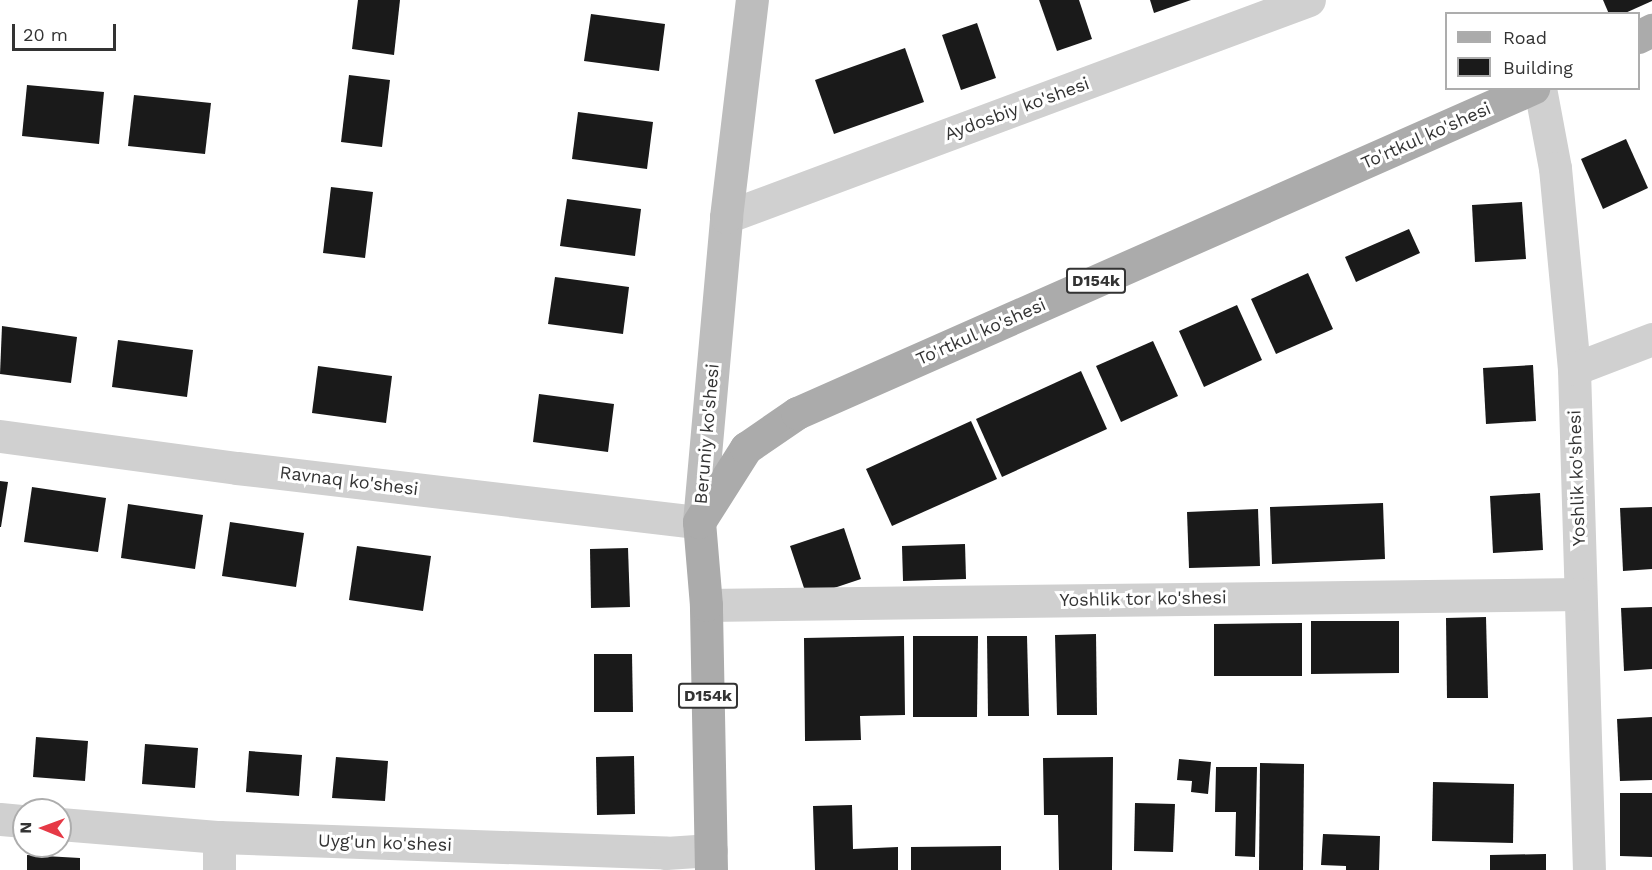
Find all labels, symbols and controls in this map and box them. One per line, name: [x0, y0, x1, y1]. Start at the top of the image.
scale bar: [15, 12, 118, 50]
legend: [1445, 12, 1640, 90]
text: 20 m: [23, 24, 68, 45]
text: Road: [1503, 27, 1547, 48]
text: Building: [1503, 57, 1573, 78]
street label: Aydosbiy ko'shesi: [941, 73, 1093, 145]
street label: To'rtkul ko'shesi: [1357, 98, 1495, 174]
road number: D154k: [1066, 268, 1126, 294]
street label: To'rtkul ko'shesi: [912, 294, 1050, 370]
street label: Beruniy ko'shesi: [690, 363, 724, 505]
street label: Yoshlik ko'shesi: [1564, 409, 1590, 547]
street label: Ravnaq ko'shesi: [278, 462, 420, 500]
street label: Yoshlik tor ko'shesi: [1059, 587, 1227, 611]
road number: D154k: [678, 683, 738, 709]
north arrow: [12, 798, 72, 858]
text: N: [16, 822, 35, 834]
street label: Uyg'un ko'shesi: [318, 830, 452, 856]

